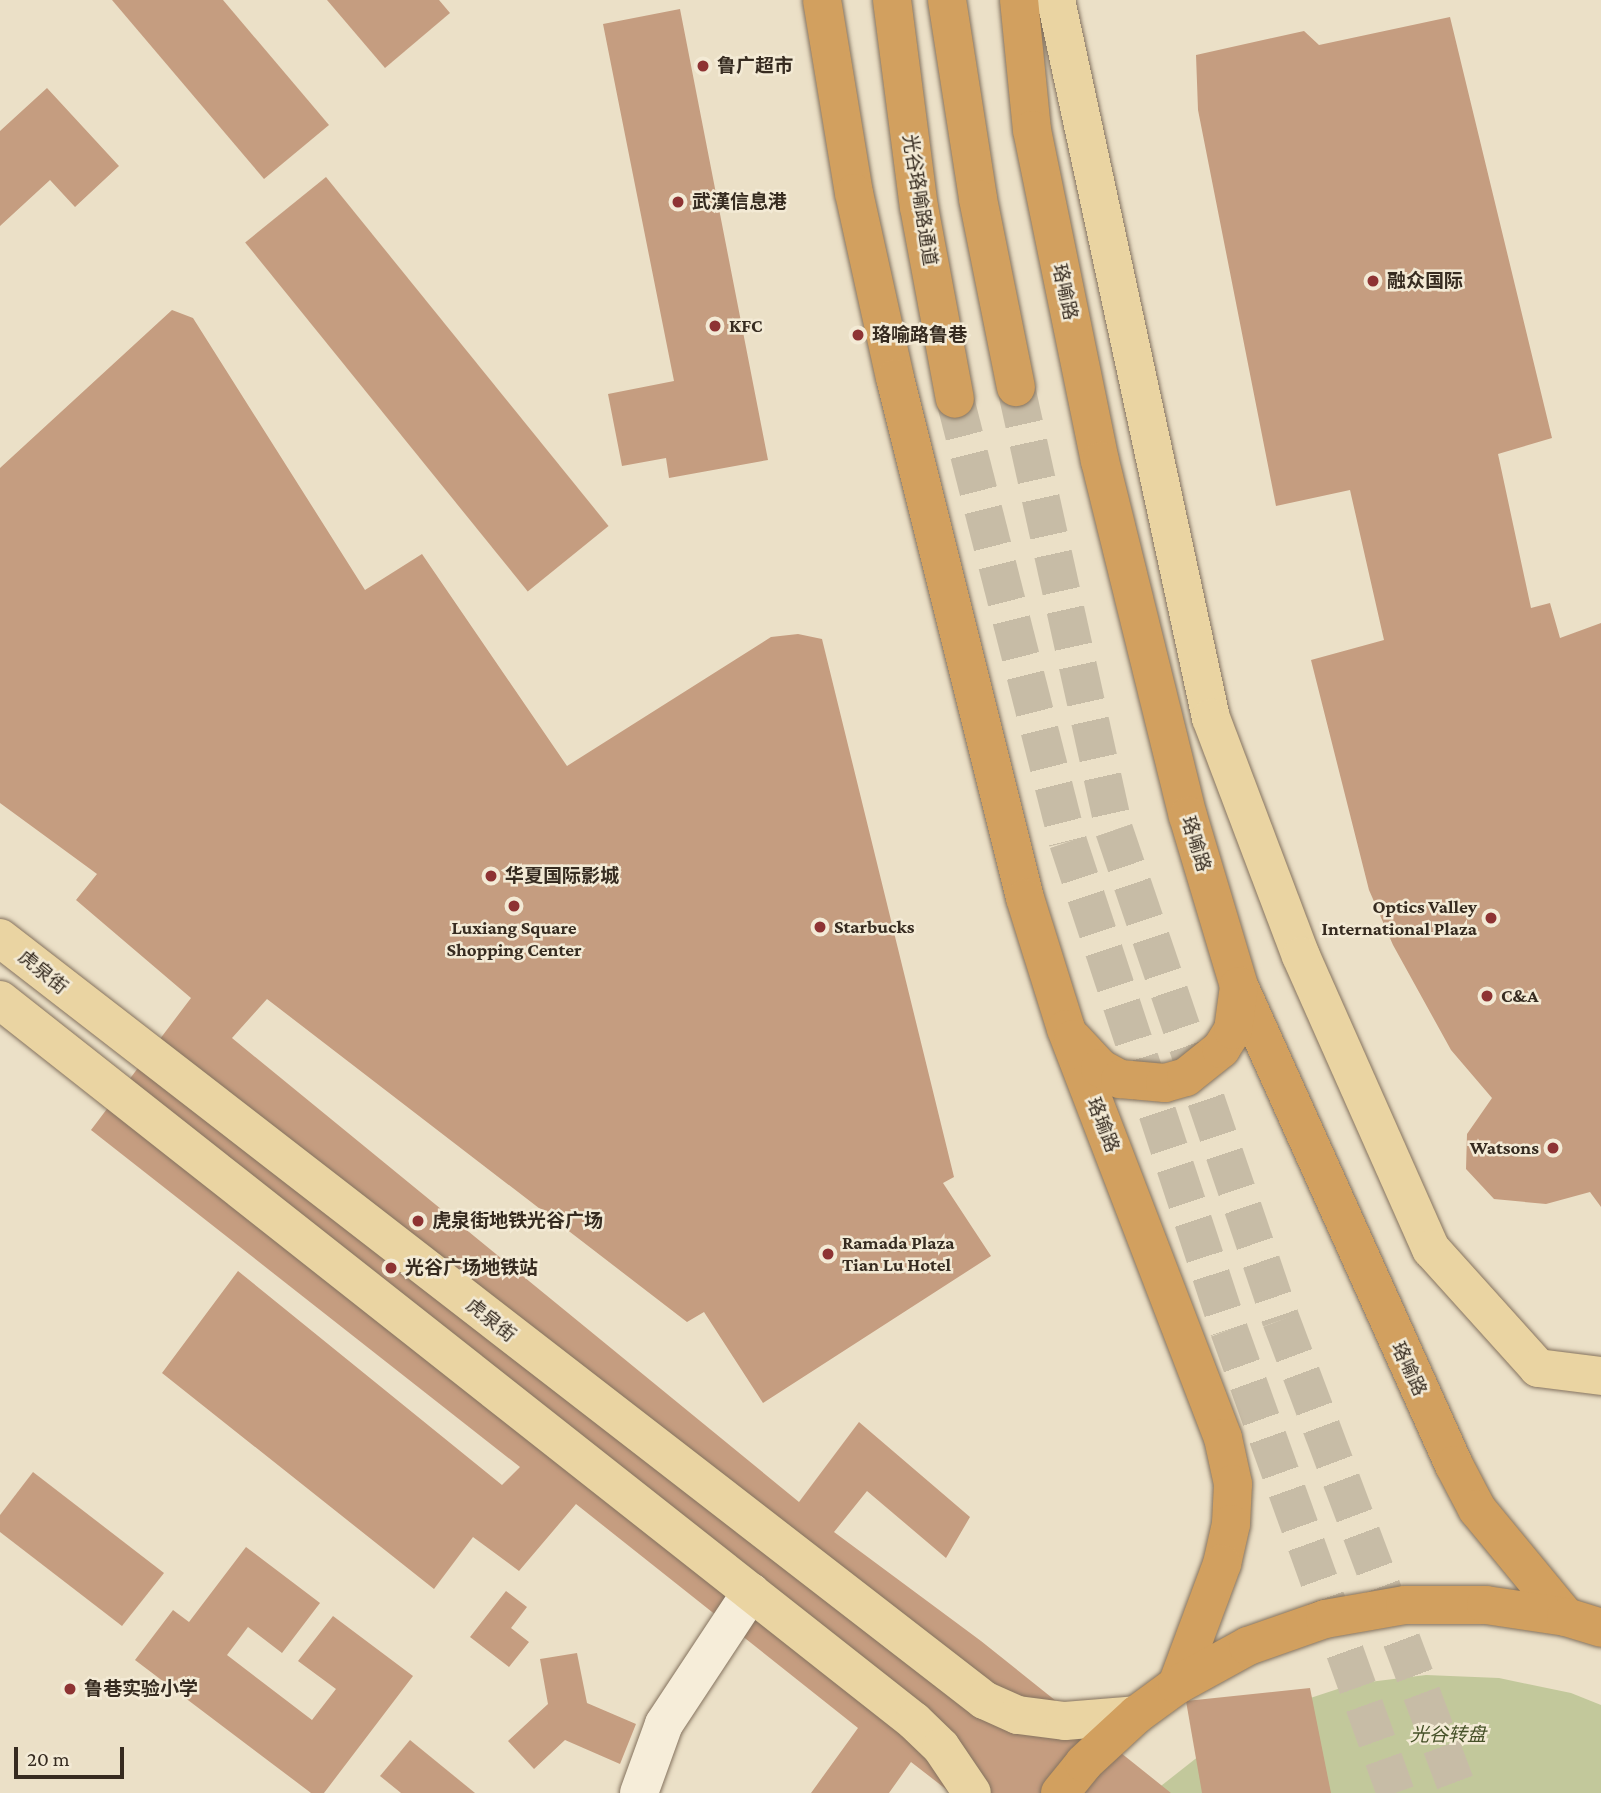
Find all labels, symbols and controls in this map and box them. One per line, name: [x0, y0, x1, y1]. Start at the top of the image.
place label: 鲁广超市: [717, 55, 793, 77]
marker: 鲁广超市: [695, 58, 711, 74]
street label: 光谷珞喻路通道: [898, 133, 942, 267]
place label: 武漢信息港: [692, 191, 787, 213]
marker: 武漢信息港: [670, 194, 686, 210]
street label: 珞喻路: [1048, 262, 1082, 322]
place label: 融众国际: [1387, 270, 1463, 292]
marker: 融众国际: [1365, 273, 1381, 289]
place label: KFC: [729, 315, 762, 337]
marker: KFC: [707, 318, 723, 334]
place label: 珞喻路鲁巷: [872, 324, 967, 346]
marker: 珞喻路鲁巷: [850, 327, 866, 343]
street label: 珞喻路: [1177, 813, 1215, 875]
place label: 华夏国际影城: [505, 865, 619, 887]
marker: 华夏国际影城: [483, 868, 499, 884]
place label: Optics Valley International Plaza: [1322, 896, 1477, 940]
marker: Luxiang Square Shopping Center: [506, 898, 522, 914]
marker: Optics Valley International Plaza: [1483, 910, 1499, 926]
place label: Starbucks: [834, 916, 914, 938]
place label: Luxiang Square Shopping Center: [446, 917, 582, 961]
marker: Starbucks: [812, 919, 828, 935]
street label: 虎泉街: [14, 945, 72, 999]
place label: C&A: [1501, 985, 1539, 1007]
marker: C&A: [1479, 988, 1495, 1004]
street label: 珞瑜路: [1082, 1094, 1124, 1156]
place label: Watsons: [1470, 1137, 1539, 1159]
marker: Watsons: [1545, 1140, 1561, 1156]
place label: 虎泉街地铁光谷广场: [432, 1210, 603, 1232]
marker: 虎泉街地铁光谷广场: [410, 1213, 426, 1229]
place label: Ramada Plaza Tian Lu Hotel: [842, 1232, 955, 1276]
marker: Ramada Plaza Tian Lu Hotel: [820, 1246, 836, 1262]
place label: 光谷广场地铁站: [405, 1257, 538, 1279]
marker: 光谷广场地铁站: [383, 1260, 399, 1276]
street label: 虎泉街: [462, 1293, 520, 1347]
street label: 珞喻路: [1387, 1338, 1431, 1400]
place label: 鲁巷实验小学: [84, 1678, 198, 1700]
marker: 鲁巷实验小学: [62, 1681, 78, 1697]
park label: 光谷转盘: [1410, 1724, 1486, 1746]
scale bar: [18, 1734, 128, 1778]
text: 20 m: [27, 1747, 70, 1771]

